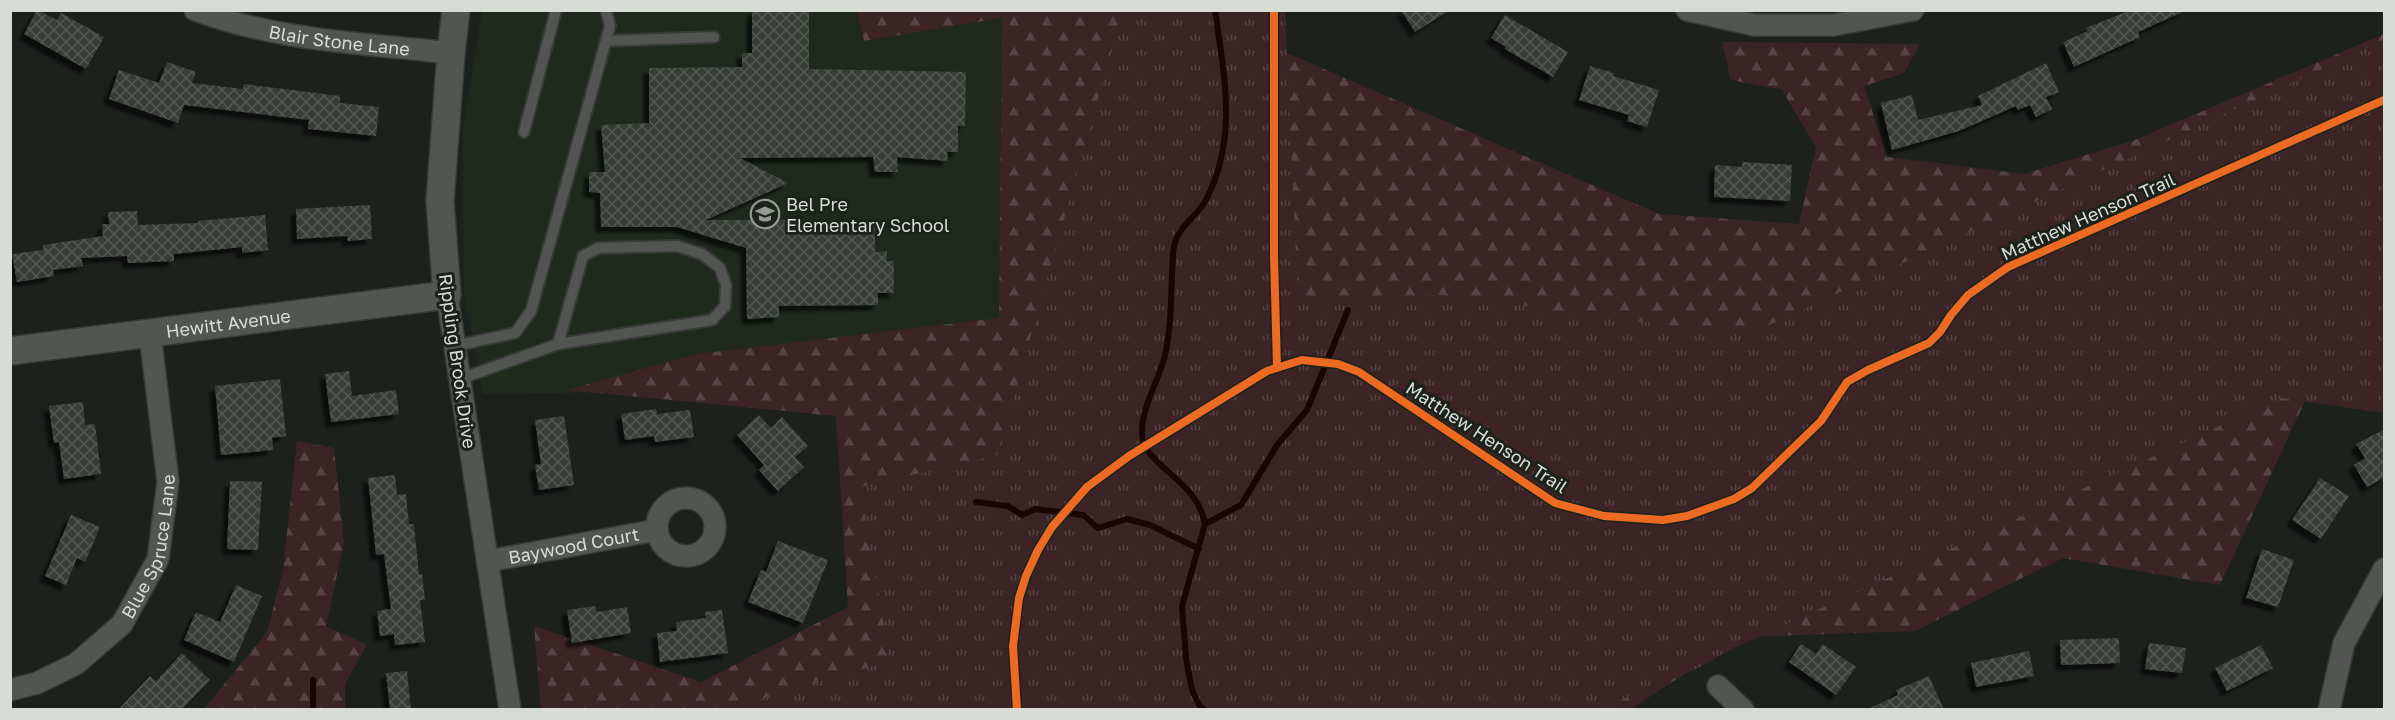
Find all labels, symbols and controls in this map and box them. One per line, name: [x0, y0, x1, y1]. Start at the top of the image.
street label: Blair Stone Lane: [267, 20, 411, 60]
street label: Matthew Henson Trail: [1997, 168, 2179, 264]
place label: Bel Pre Elementary School: [786, 193, 950, 236]
school or university icon: Bel Pre Elementary School: [749, 198, 781, 230]
street label: Rippling Brook Drive: [435, 272, 481, 450]
street label: Hewitt Avenue: [164, 304, 292, 342]
street label: Matthew Henson Trail: [1402, 376, 1572, 498]
street label: Blue Spruce Lane: [116, 473, 179, 622]
street label: Baywood Court: [506, 523, 641, 568]

